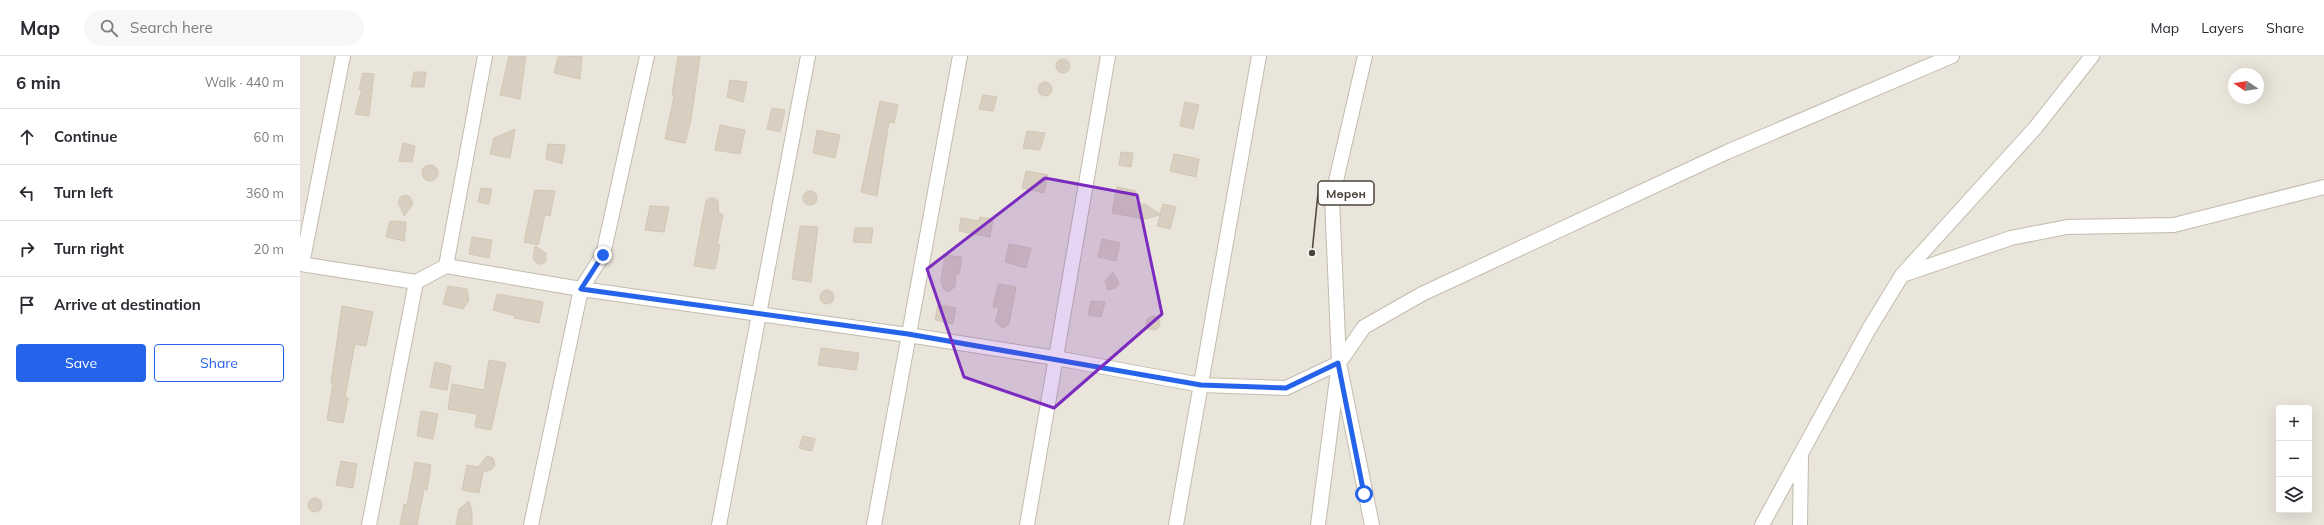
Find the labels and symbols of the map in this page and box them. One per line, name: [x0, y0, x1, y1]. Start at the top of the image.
north arrow: [2228, 68, 2264, 104]
callout: Мөрөн: [1318, 181, 1374, 205]
text: Мөрөн: [1326, 186, 1366, 201]
route end: [594, 246, 612, 264]
route start: [1355, 485, 1373, 503]

